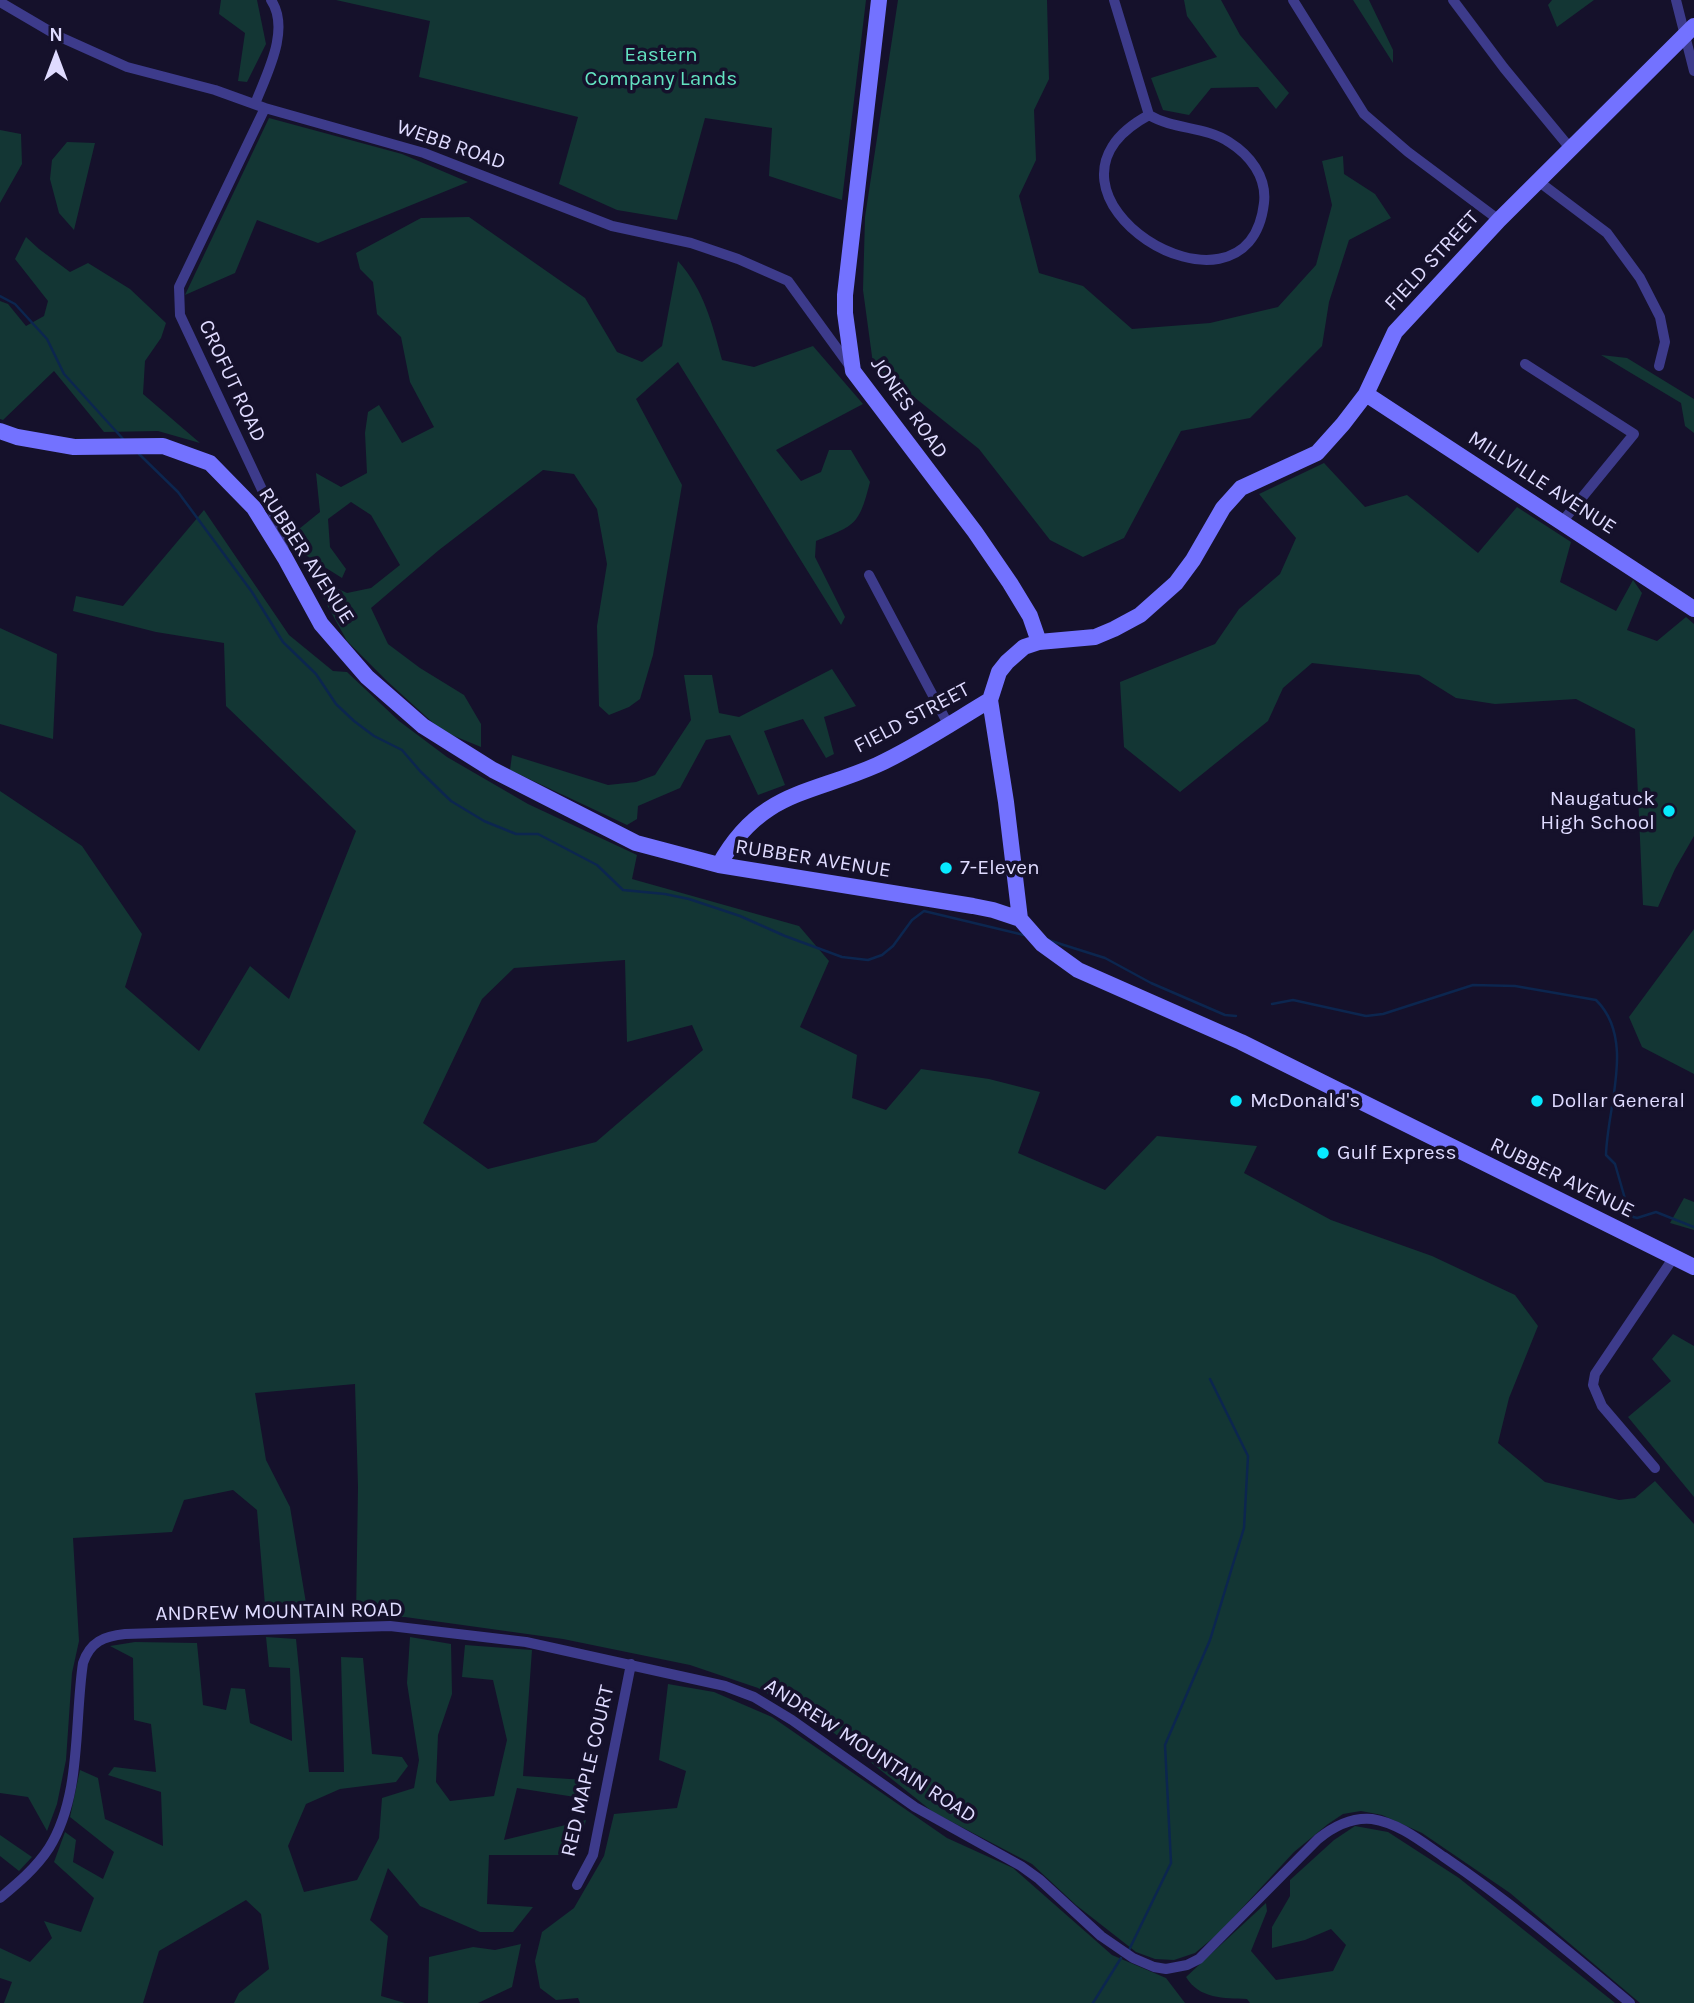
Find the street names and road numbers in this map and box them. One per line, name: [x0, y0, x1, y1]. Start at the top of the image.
street label: WEBB ROAD: [393, 115, 509, 175]
street label: FIELD STREET: [1379, 206, 1485, 316]
street label: CROFUT ROAD: [193, 316, 271, 446]
street label: JONES ROAD: [865, 352, 953, 464]
street label: MILLVILLE AVENUE: [1463, 426, 1621, 540]
street label: RUBBER AVENUE: [253, 483, 359, 629]
street label: FIELD STREET: [850, 677, 974, 759]
street label: RUBBER AVENUE: [733, 834, 893, 884]
street label: RUBBER AVENUE: [1486, 1132, 1638, 1224]
street label: ANDREW MOUNTAIN ROAD: [155, 1597, 403, 1627]
street label: ANDREW MOUNTAIN ROAD: [759, 1673, 981, 1829]
street label: RED MAPLE COURT: [556, 1683, 620, 1859]

